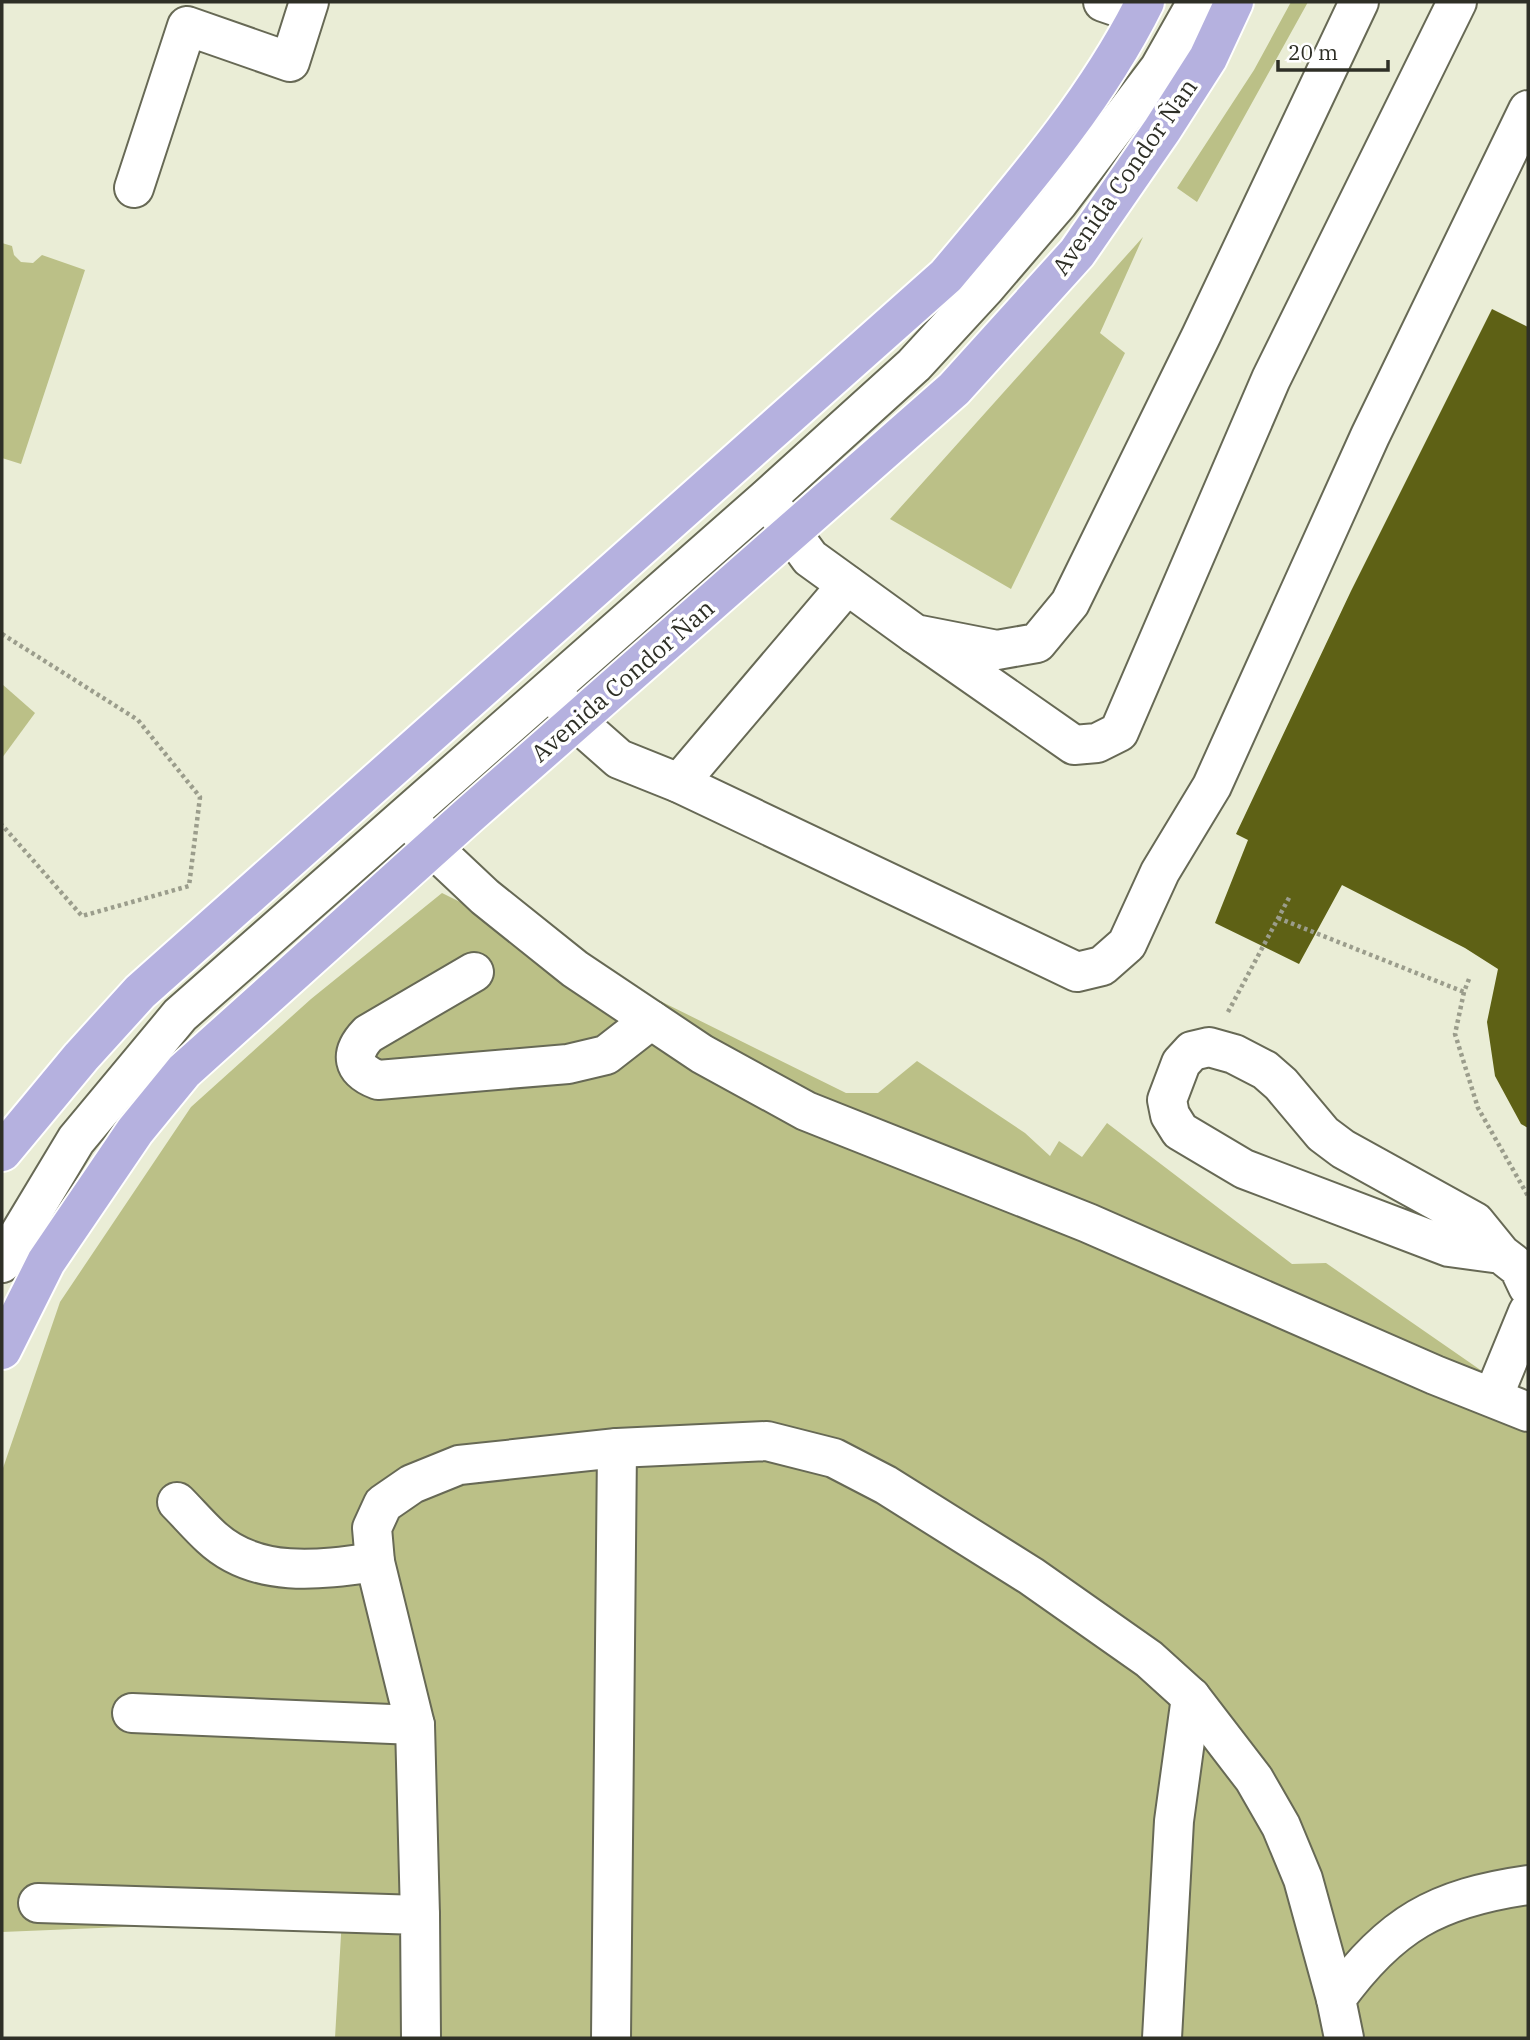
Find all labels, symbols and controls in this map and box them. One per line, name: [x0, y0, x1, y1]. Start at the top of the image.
scale bar: [1278, 28, 1388, 72]
text: 20 m: [1288, 38, 1338, 66]
street label: Avenida Condor Ñan: [1044, 72, 1204, 281]
street label: Avenida Condor Ñan: [524, 592, 721, 769]

